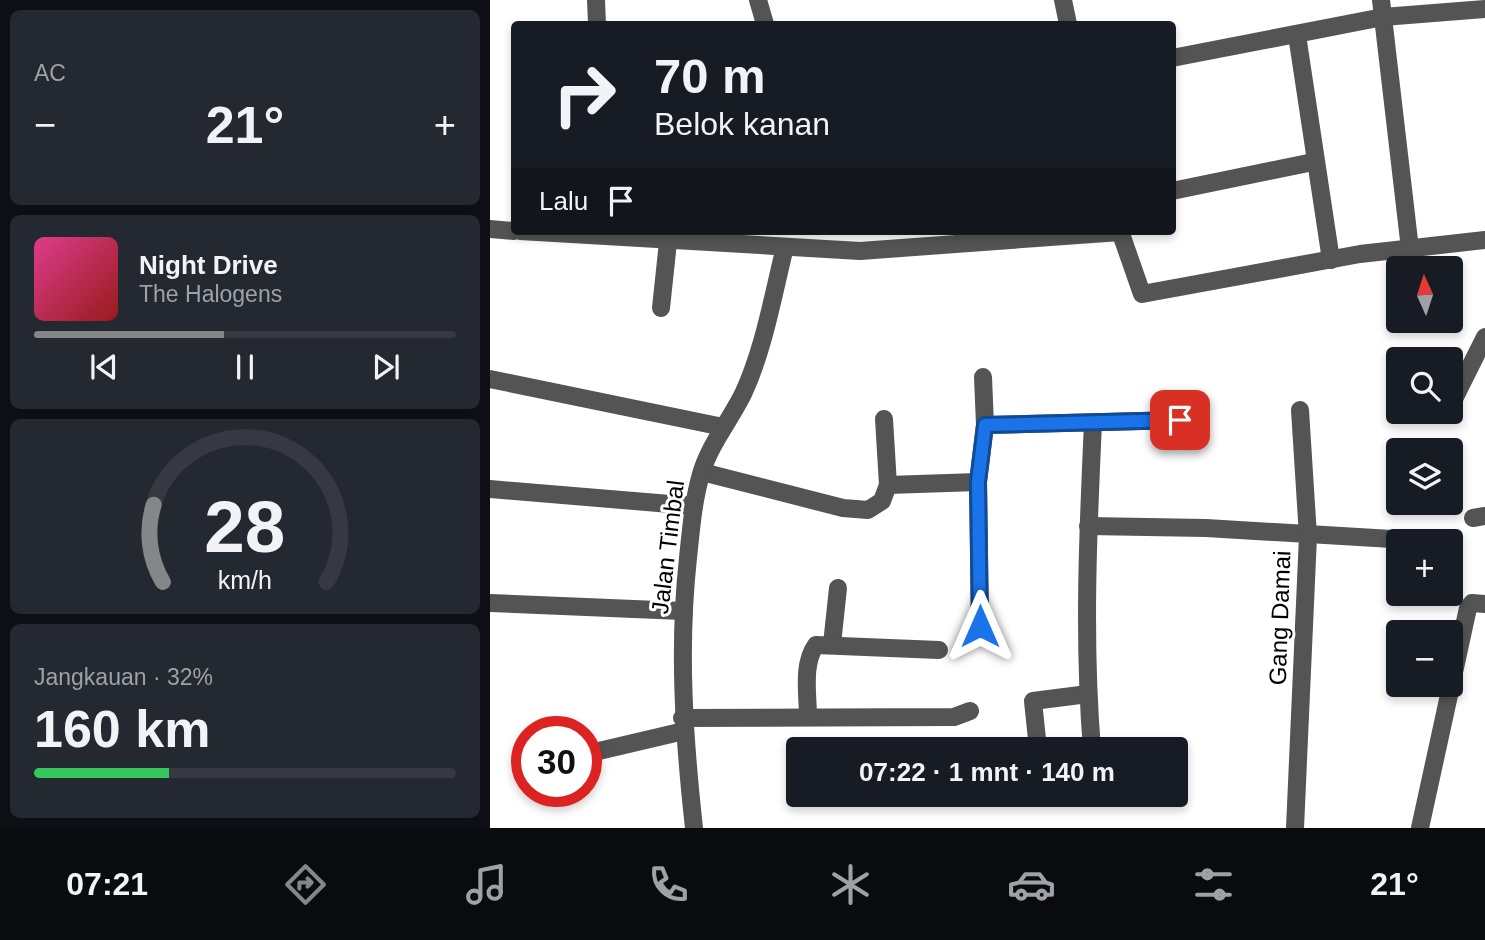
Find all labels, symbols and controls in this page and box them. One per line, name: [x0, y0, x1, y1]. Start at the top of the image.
icon: right: [539, 49, 630, 140]
text: 70 m: [654, 49, 766, 103]
text: AC: [34, 60, 66, 86]
text: 21°: [206, 96, 284, 154]
text: −: [34, 104, 56, 146]
text: +: [434, 104, 456, 146]
text: Belok kanan: [654, 106, 830, 142]
icon: arrive: [602, 182, 640, 220]
text: Lalu: [539, 186, 588, 216]
text: Night Drive: [139, 250, 278, 280]
north arrow: [1386, 256, 1463, 332]
map controls: [1386, 256, 1463, 697]
text: The Halogens: [139, 281, 282, 307]
button: search: [1386, 347, 1463, 424]
icon: previous: [85, 348, 123, 386]
icon: pause: [226, 348, 264, 386]
icon: next: [367, 348, 405, 386]
pin: [1150, 390, 1210, 450]
icon: arrive: [1161, 401, 1199, 439]
button: layers: [1386, 438, 1463, 515]
street label: Jalan Timbal: [646, 478, 689, 615]
text: 28: [205, 487, 285, 568]
button: +: [1386, 529, 1463, 606]
street label: Gang Damai: [1264, 550, 1295, 686]
text: km/h: [218, 566, 272, 594]
position arrow: [943, 589, 1017, 663]
button: −: [1386, 620, 1463, 697]
text: Jangkauan · 32%: [34, 664, 213, 690]
text: 160 km: [34, 700, 210, 758]
speed limit sign: 30: [511, 716, 602, 807]
text: 07:22 · 1 mnt · 140 m: [859, 757, 1115, 787]
icon: directions: [281, 860, 330, 909]
icon: music: [462, 860, 511, 909]
icon: phone: [644, 860, 693, 909]
icon: climate: [826, 860, 875, 909]
icon: car: [1007, 860, 1056, 909]
icon: filters: [1189, 860, 1238, 909]
text: 07:21: [66, 866, 148, 902]
text: 21°: [1370, 866, 1419, 902]

